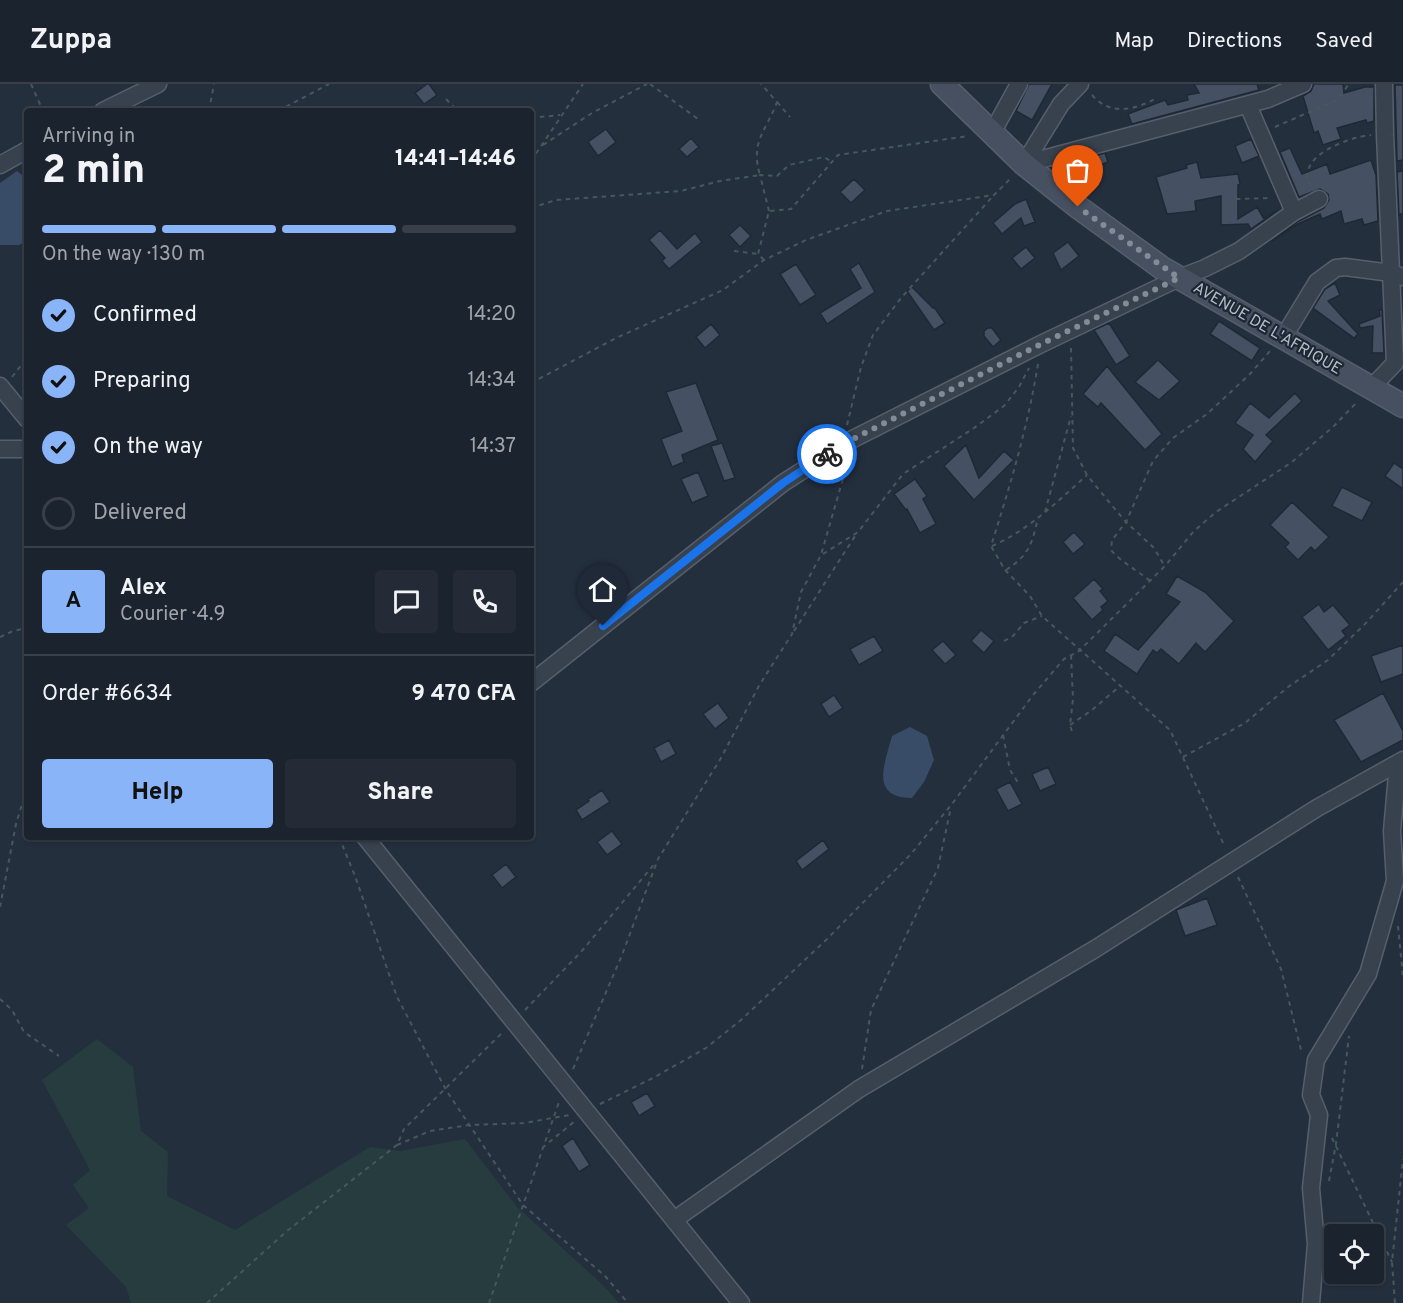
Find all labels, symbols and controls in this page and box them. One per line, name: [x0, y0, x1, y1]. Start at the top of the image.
text: Zuppa: [30, 23, 112, 59]
text: Map: [1114, 28, 1154, 55]
text: Directions: [1187, 28, 1282, 55]
text: Saved: [1315, 28, 1373, 55]
text: Arriving in: [42, 124, 135, 150]
pin: [1052, 145, 1103, 207]
text: 14:41–14:46: [395, 146, 516, 173]
text: 2 min: [42, 148, 145, 197]
icon: bag: [1061, 154, 1094, 187]
text: On the way · 130 m: [42, 242, 205, 268]
street label: AVENUE DE L'AFRIQUE: [1189, 278, 1345, 380]
icon: check: [42, 299, 75, 332]
text: Confirmed: [93, 302, 197, 329]
text: 14:20: [467, 302, 516, 328]
icon: check: [42, 365, 75, 398]
text: Preparing: [93, 368, 191, 395]
text: 14:34: [468, 368, 516, 394]
courier: [797, 424, 857, 484]
icon: check: [42, 431, 75, 464]
text: On the way: [93, 434, 203, 461]
text: 14:37: [470, 434, 516, 460]
icon: bike: [811, 438, 844, 471]
text: Delivered: [93, 500, 187, 527]
pin: [577, 564, 628, 626]
button: chat: [375, 570, 438, 633]
button: phone: [453, 570, 516, 633]
icon: home: [586, 573, 619, 606]
text: Alex: [120, 575, 167, 602]
text: A: [66, 588, 81, 615]
text: Courier · 4.9: [120, 602, 225, 628]
text: Order #6634: [42, 681, 173, 708]
text: 9 470 CFA: [412, 681, 516, 708]
button: Help: [42, 759, 273, 828]
button: Share: [285, 759, 516, 828]
map controls: [1324, 1224, 1384, 1284]
button: locate: [1324, 1224, 1384, 1284]

